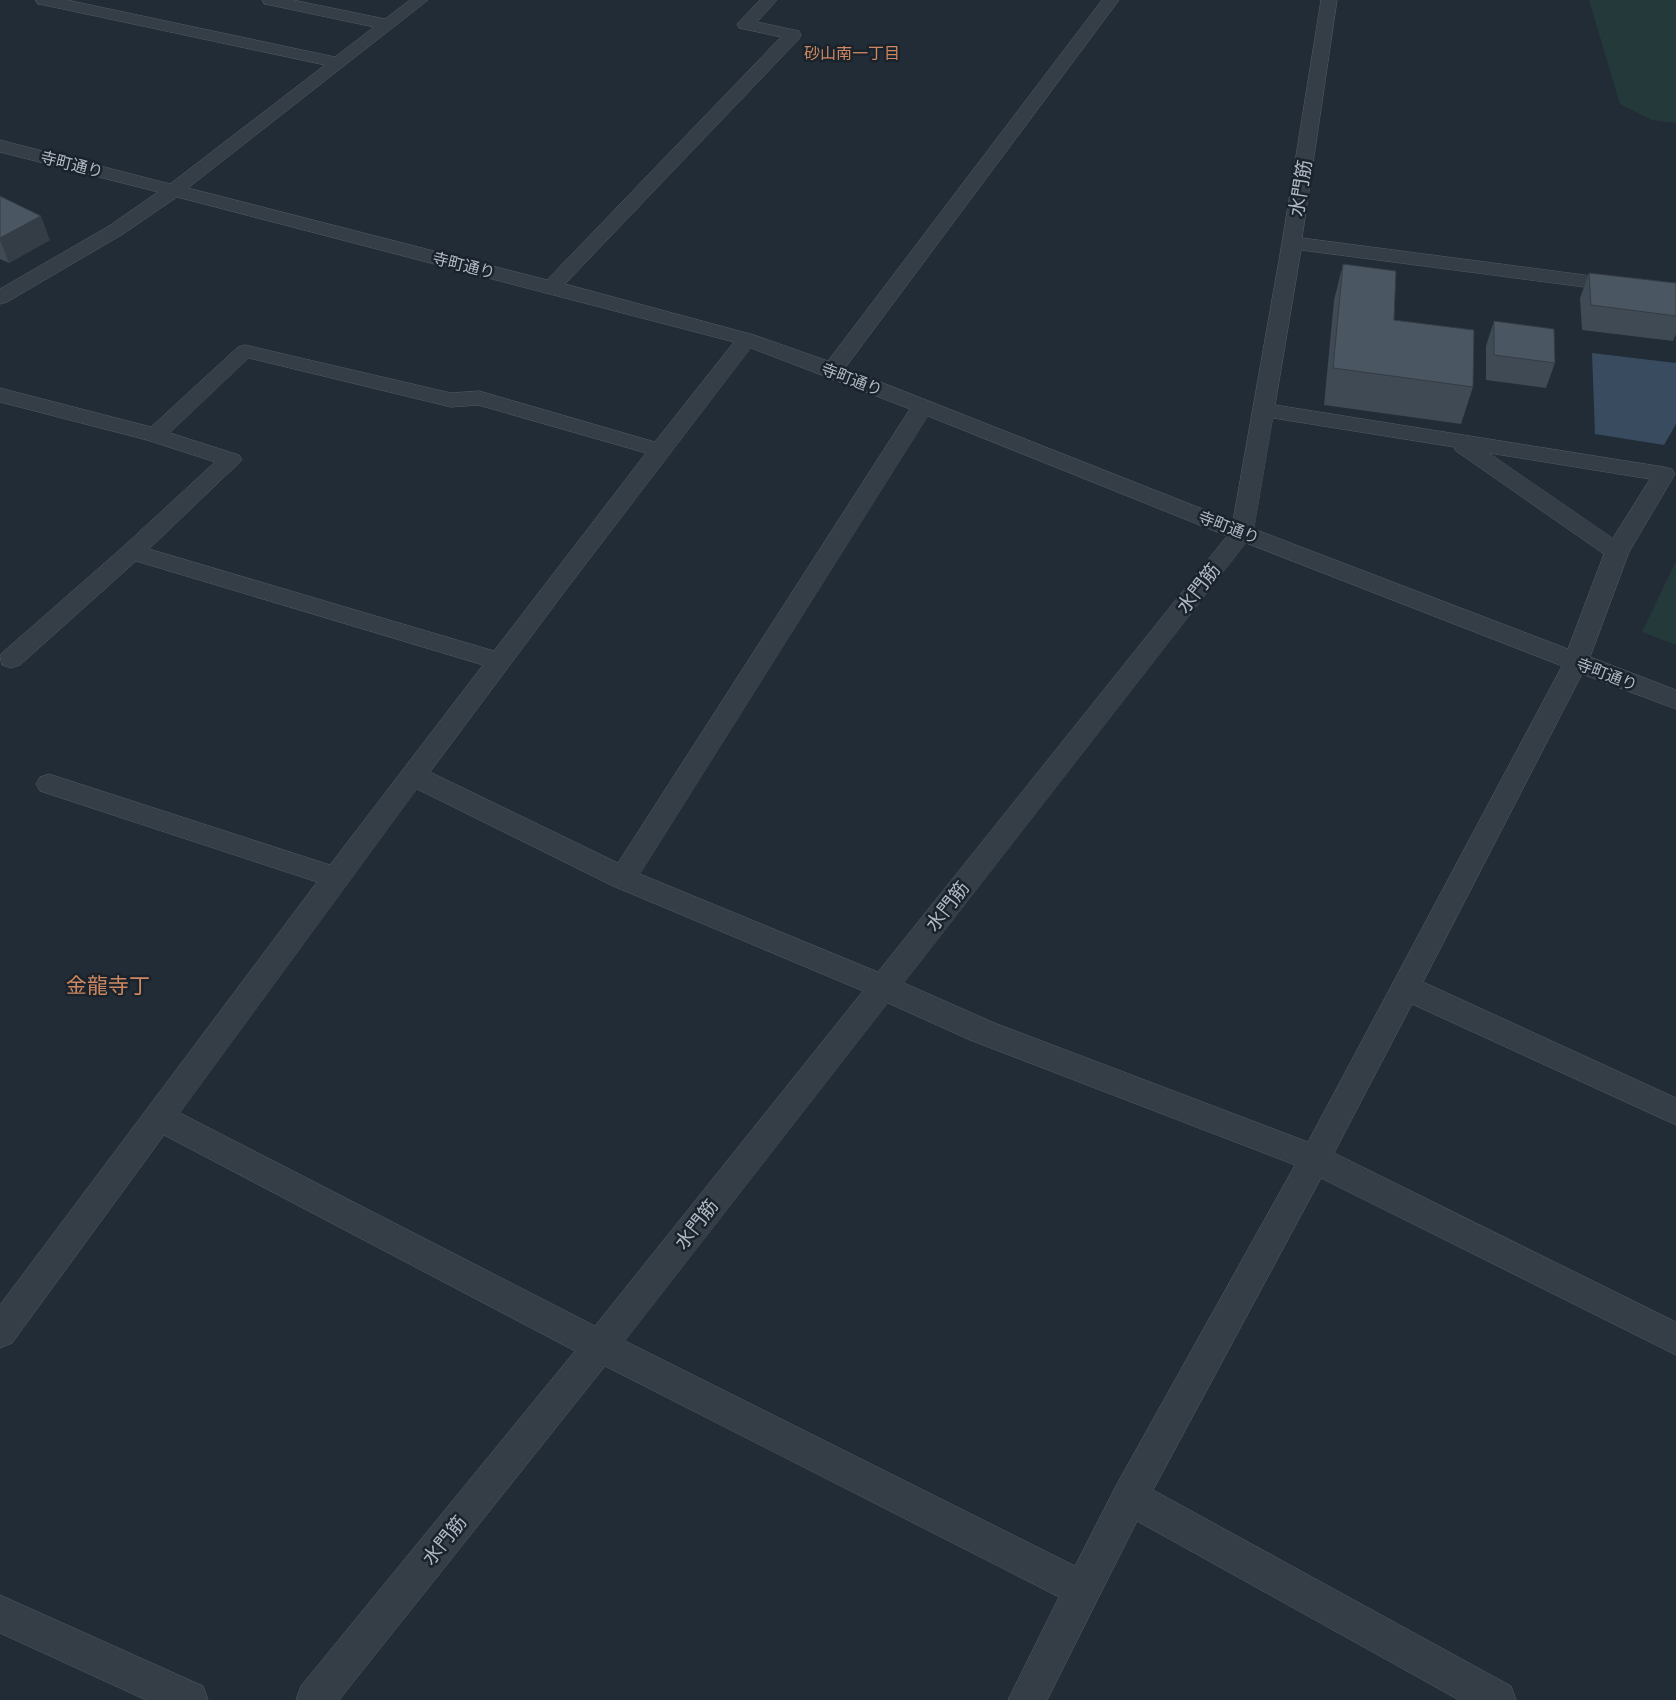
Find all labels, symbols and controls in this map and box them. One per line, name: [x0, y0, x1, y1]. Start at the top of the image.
district label: 砂山南一丁目: [804, 43, 900, 63]
street label: 寺町通り: [39, 147, 105, 181]
street label: 水門筋: [1284, 158, 1316, 218]
street label: 寺町通り: [431, 248, 497, 282]
street label: 寺町通り: [819, 358, 885, 400]
street label: 寺町通り: [1196, 506, 1262, 548]
street label: 水門筋: [1171, 558, 1225, 618]
street label: 寺町通り: [1574, 653, 1640, 695]
street label: 水門筋: [920, 876, 974, 936]
district label: 金龍寺丁: [66, 972, 150, 998]
street label: 水門筋: [669, 1194, 723, 1254]
street label: 水門筋: [417, 1510, 471, 1570]

